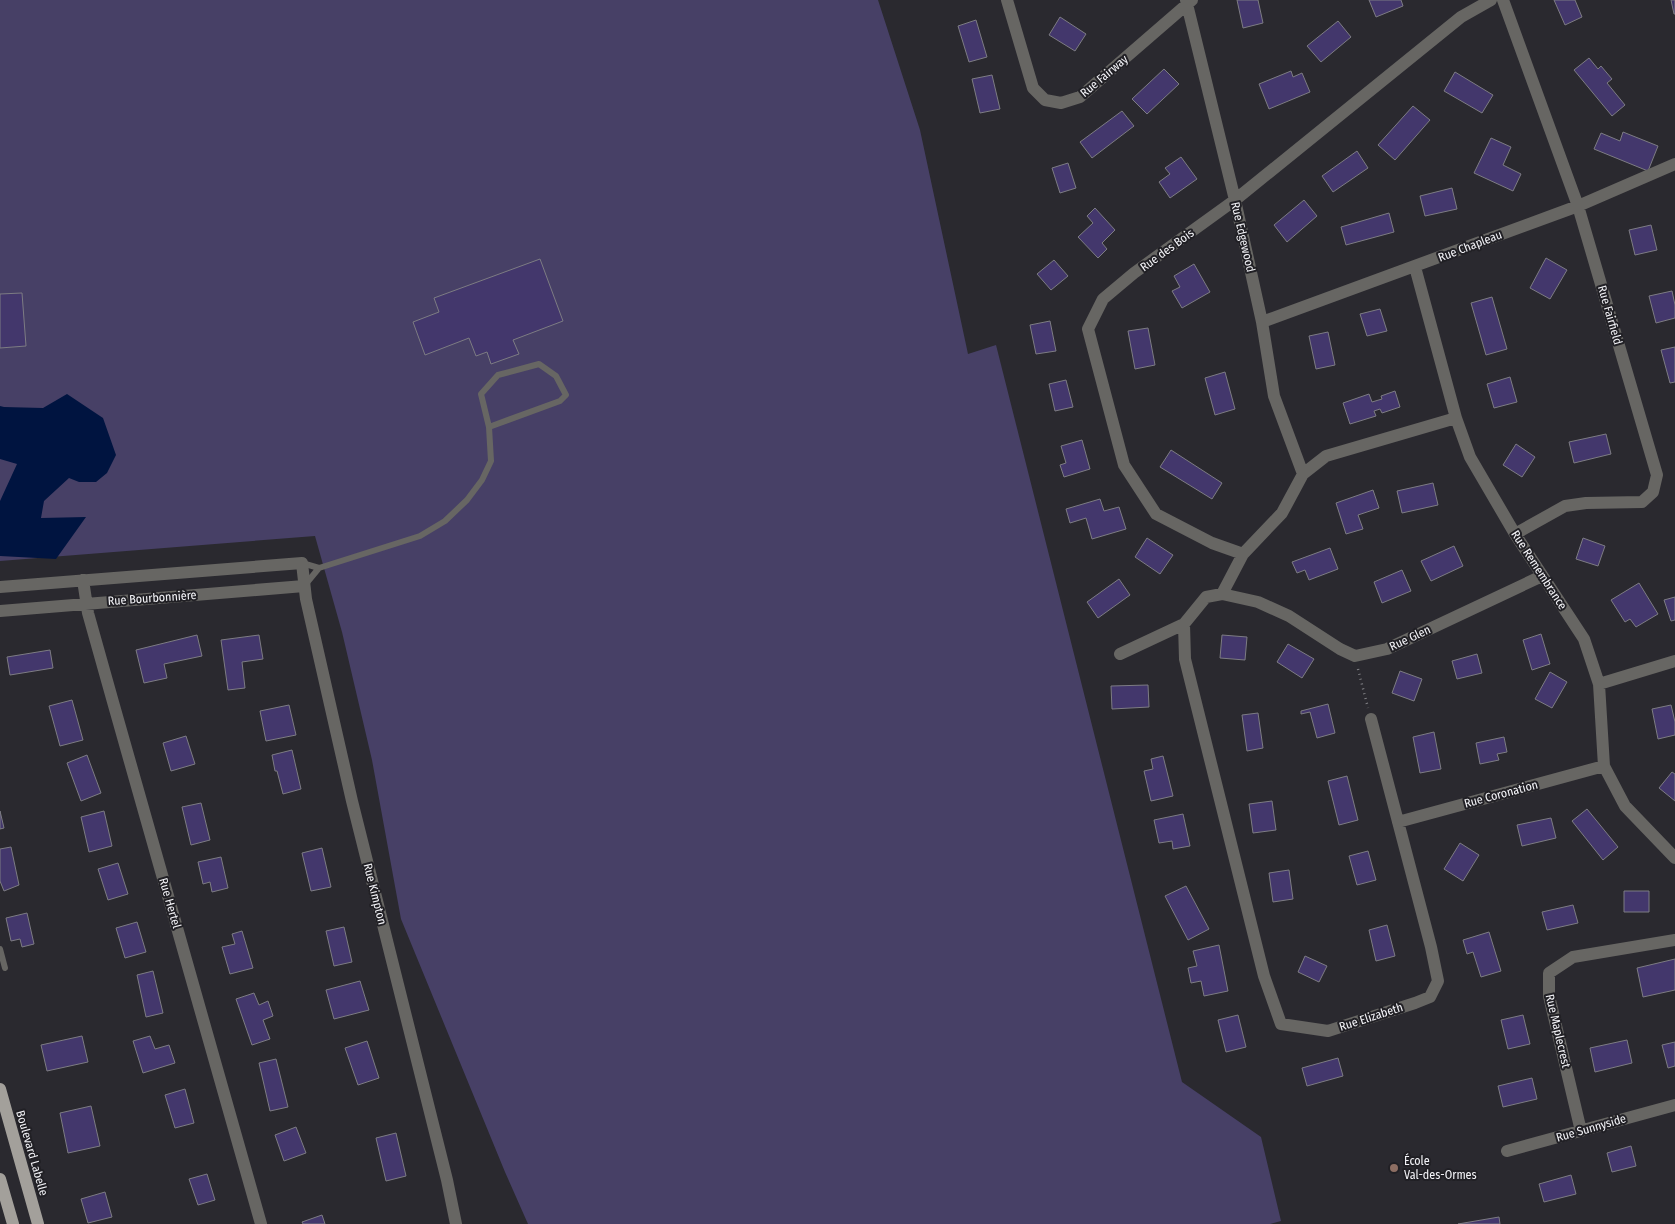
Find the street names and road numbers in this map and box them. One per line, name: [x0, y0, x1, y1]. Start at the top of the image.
street label: Rue Fairway: [1077, 52, 1131, 100]
street label: Rue Edgewood: [1228, 201, 1258, 273]
street label: Rue des Bois: [1137, 226, 1197, 274]
street label: Rue Chapleau: [1436, 227, 1504, 265]
street label: Rue Fairfield: [1595, 284, 1625, 346]
street label: Rue Remembrance: [1508, 528, 1570, 612]
street label: Rue Bourbonnière: [107, 588, 197, 608]
street label: Rue Glen: [1387, 622, 1433, 654]
street label: Rue Coronation: [1463, 777, 1539, 811]
street label: Rue Kimpton: [361, 862, 389, 926]
street label: Rue Hertel: [156, 876, 184, 930]
street label: Rue Maplecrest: [1543, 993, 1573, 1069]
street label: Rue Elizabeth: [1337, 1000, 1405, 1034]
street label: Boulevard Labelle: [13, 1109, 51, 1197]
street label: Rue Sunnyside: [1554, 1111, 1628, 1145]

